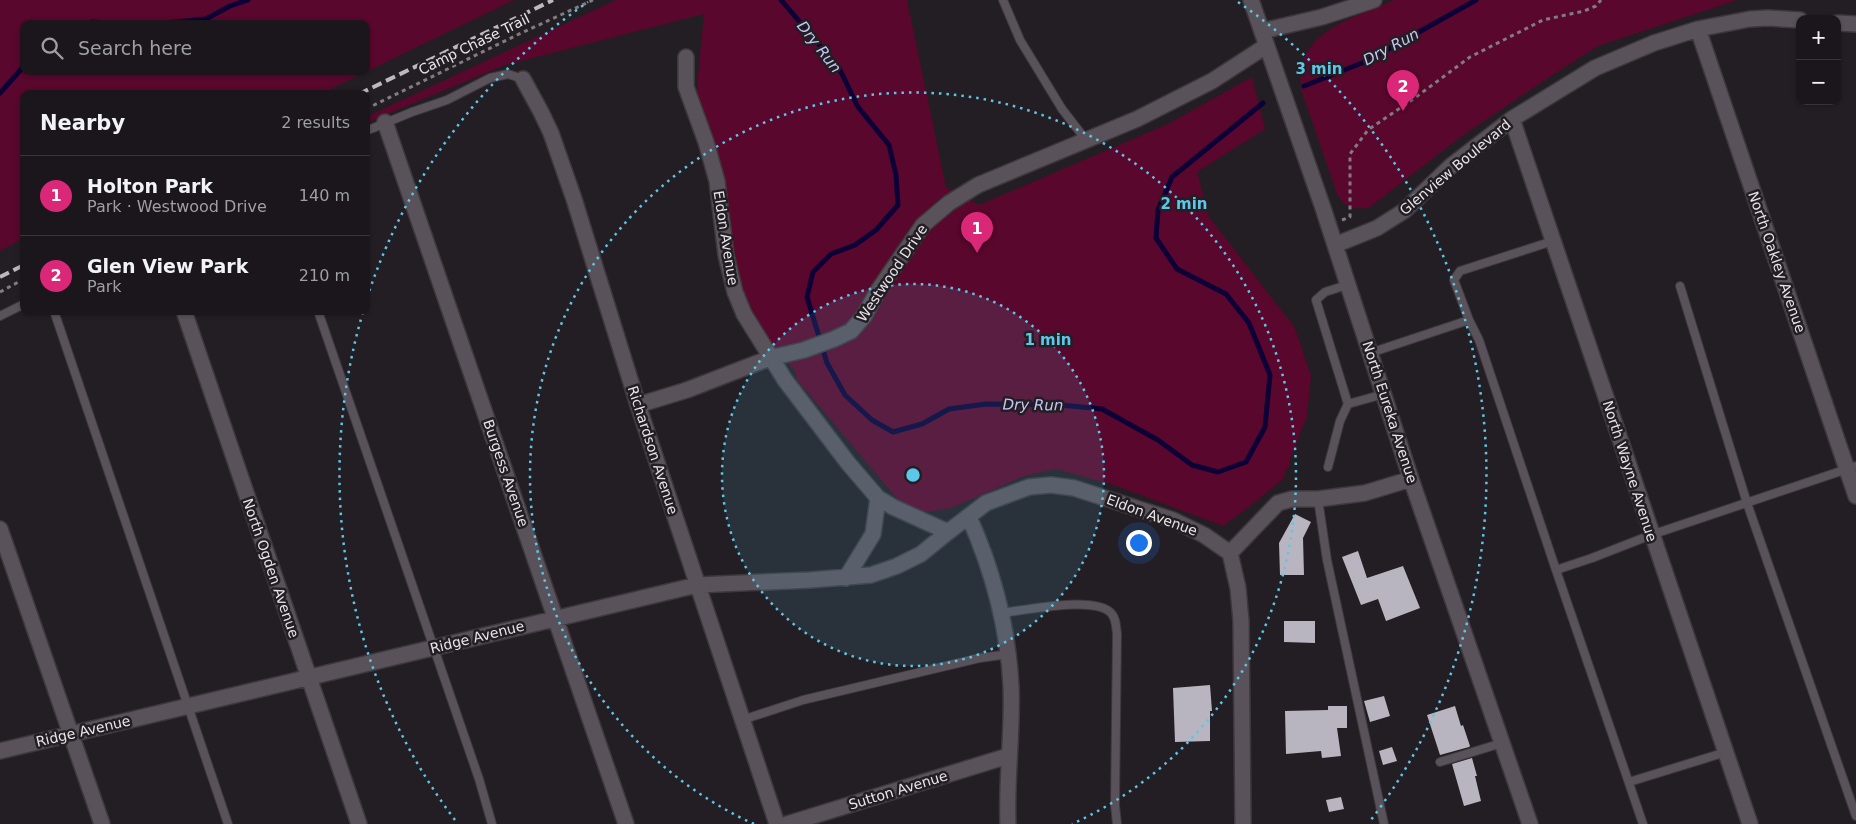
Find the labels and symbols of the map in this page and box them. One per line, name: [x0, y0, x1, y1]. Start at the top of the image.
street label: Camp Chase Trail: [416, 10, 532, 78]
water label: Dry Run: [793, 17, 845, 77]
water label: Dry Run: [1360, 25, 1422, 69]
text: 3 min: [1295, 60, 1343, 78]
pin: 2: [1387, 70, 1419, 111]
street label: Glenview Boulevard: [1396, 116, 1514, 218]
street label: North Oakley Avenue: [1745, 189, 1809, 335]
street label: Eldon Avenue: [711, 190, 741, 286]
text: 2 min: [1160, 195, 1208, 213]
pin: 1: [961, 212, 993, 253]
street label: Westwood Drive: [854, 221, 930, 325]
text: 1 min: [1024, 331, 1072, 349]
street label: North Eureka Avenue: [1359, 339, 1421, 485]
street label: Richardson Avenue: [625, 384, 681, 516]
water label: Dry Run: [1002, 395, 1064, 415]
street label: North Wayne Avenue: [1600, 398, 1660, 544]
street label: Burgess Avenue: [480, 417, 532, 529]
centre of rings: [904, 466, 922, 484]
street label: Eldon Avenue: [1104, 491, 1200, 539]
street label: North Ogden Avenue: [240, 496, 302, 640]
your location: [1126, 530, 1152, 556]
street label: Ridge Avenue: [428, 618, 526, 656]
street label: Ridge Avenue: [34, 712, 132, 750]
street label: Sutton Avenue: [847, 767, 949, 813]

